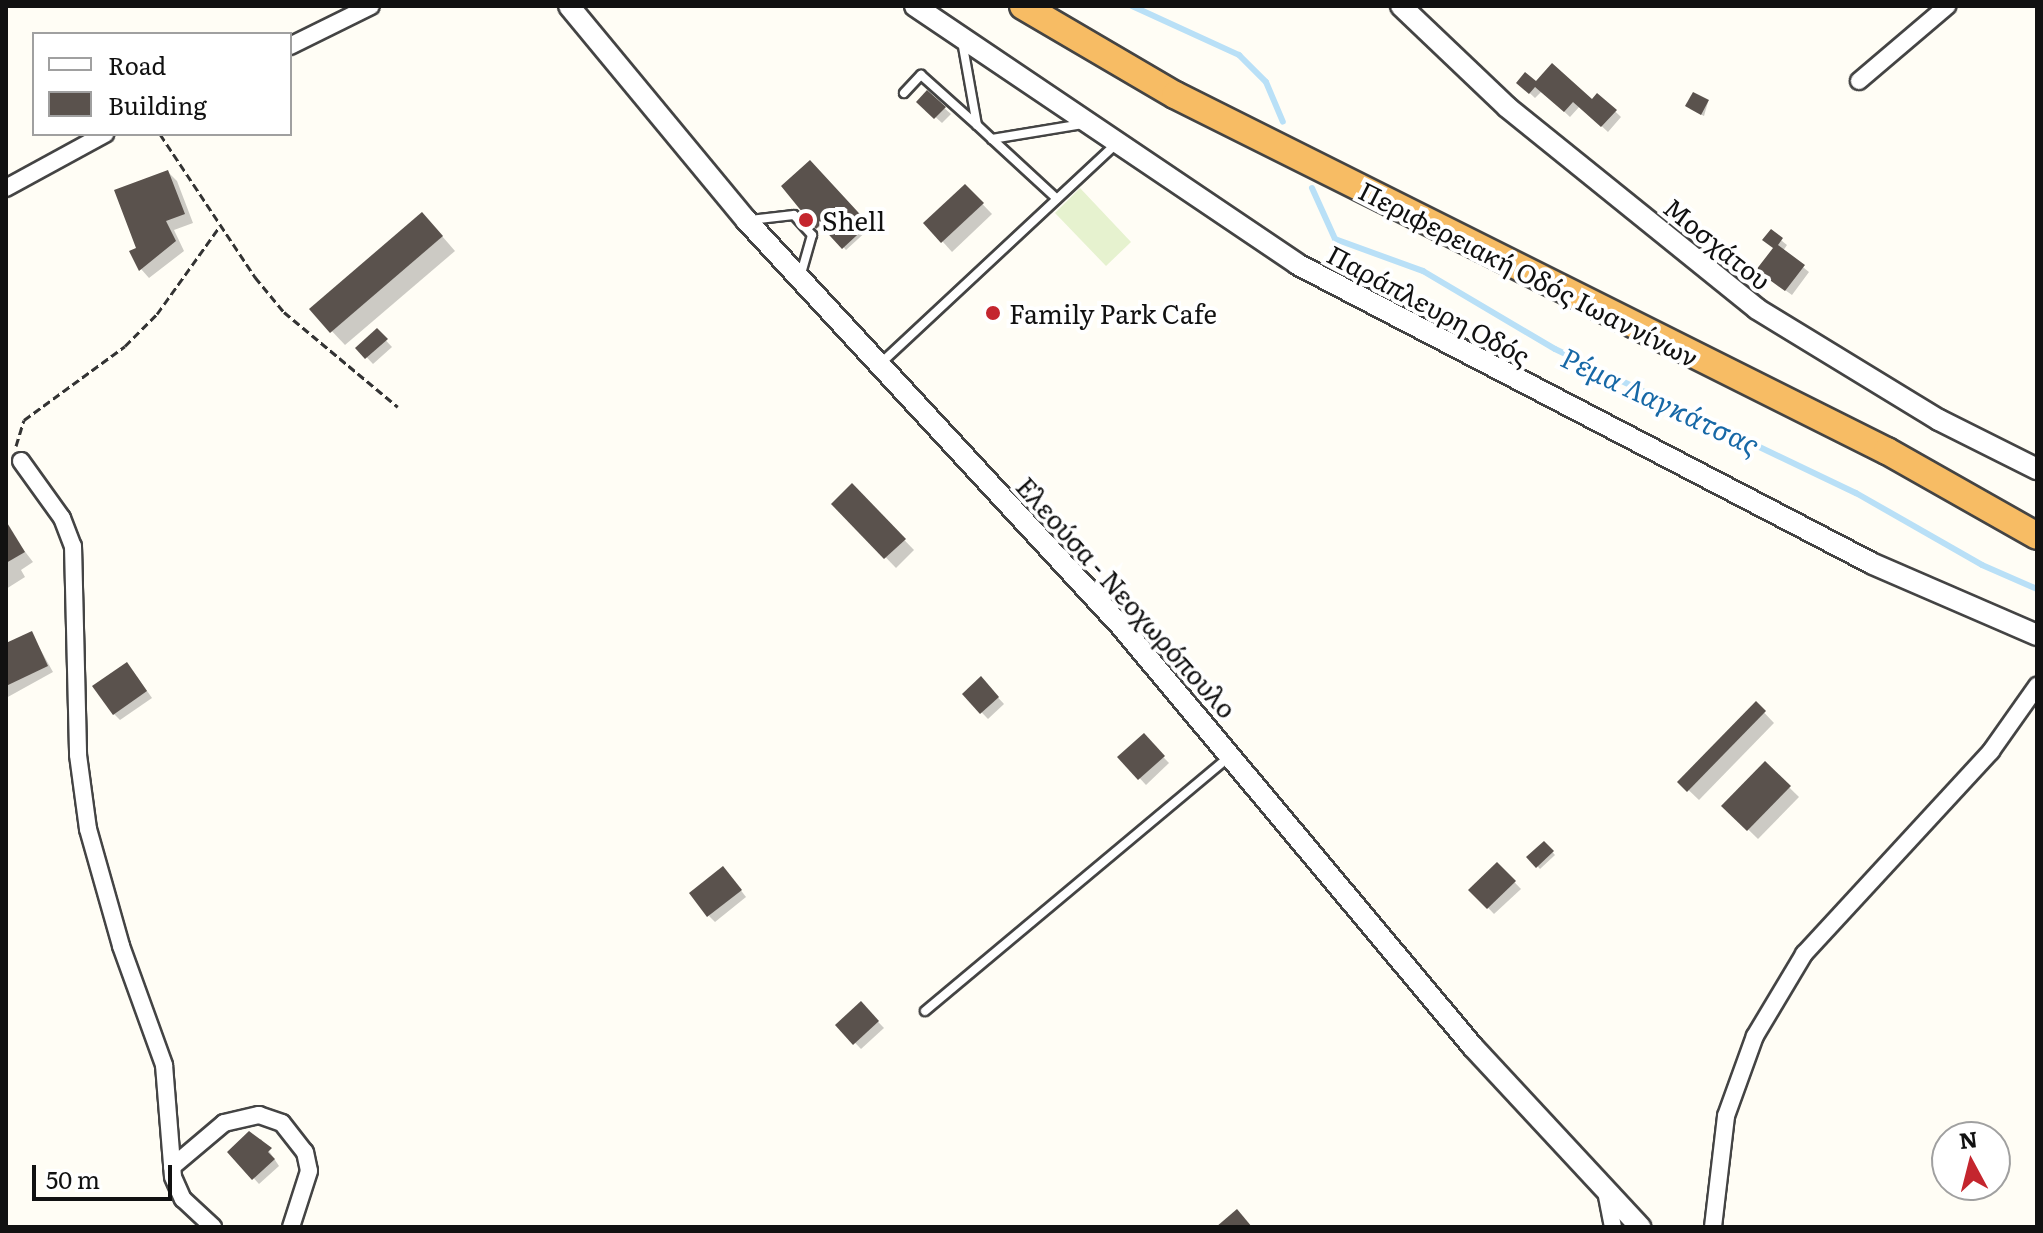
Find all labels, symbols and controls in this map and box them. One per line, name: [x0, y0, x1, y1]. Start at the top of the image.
legend: [32, 32, 292, 136]
text: Road: [108, 47, 166, 82]
text: Building: [108, 87, 207, 122]
street label: Περιφερειακή Οδός Ιωαννίνων: [1354, 174, 1704, 372]
street label: Μοσχάτου: [1658, 191, 1778, 295]
place label: Shell: [822, 204, 885, 236]
marker: Shell: [797, 211, 815, 229]
street label: Παράπλευρη Οδός: [1322, 237, 1536, 371]
place label: Family Park Cafe: [1009, 297, 1217, 329]
marker: Family Park Cafe: [984, 304, 1002, 322]
water label: Ρέμα Λαγκάτσας: [1556, 339, 1766, 461]
street label: Ελεούσα - Νεοχωρόπουλο: [1011, 470, 1243, 724]
north arrow: [1931, 1121, 2011, 1201]
text: N: [1957, 1121, 1979, 1156]
scale bar: [36, 1149, 176, 1199]
text: 50 m: [46, 1161, 100, 1196]

